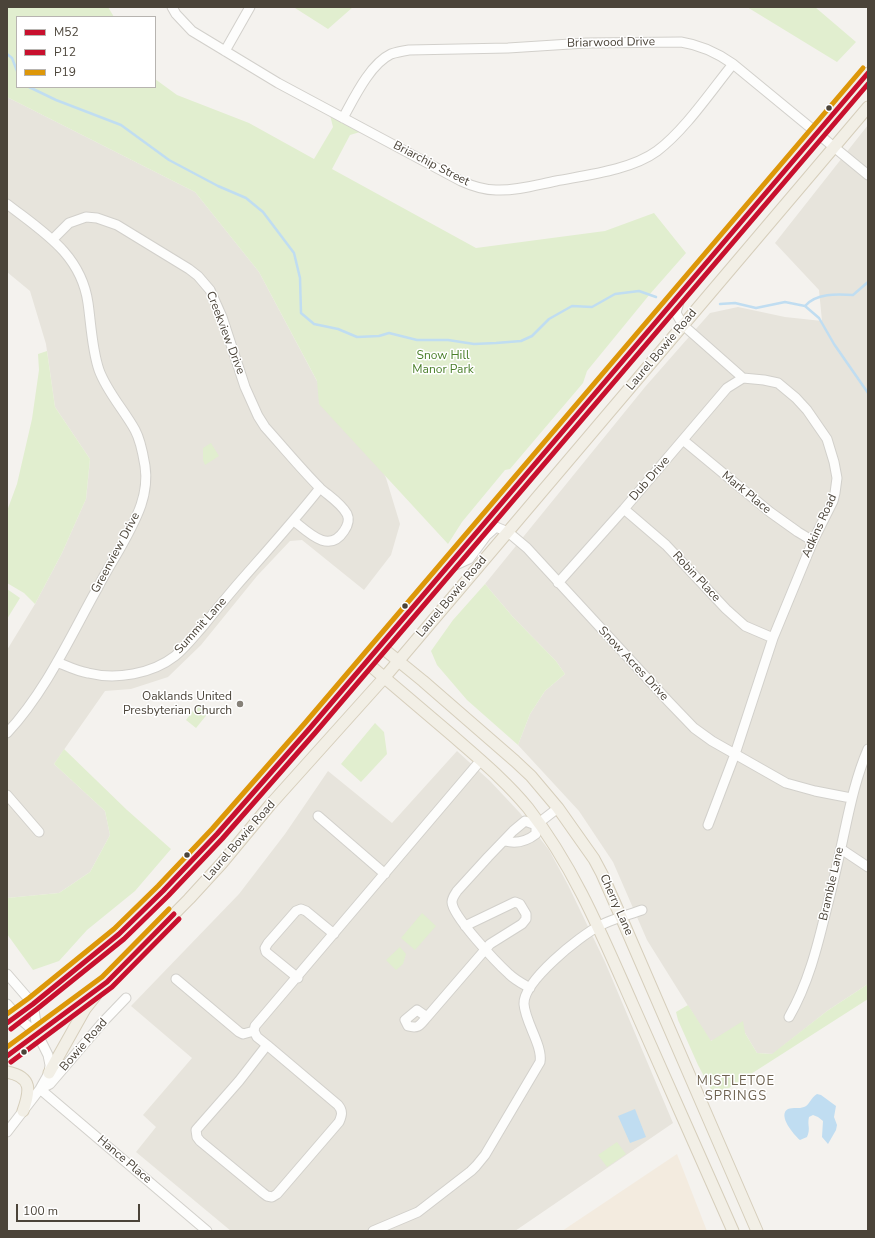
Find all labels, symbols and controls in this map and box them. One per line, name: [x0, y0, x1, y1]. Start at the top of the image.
legend: [16, 16, 156, 88]
text: M52: [54, 24, 79, 40]
street label: Briarwood Drive: [567, 35, 655, 51]
text: P12: [54, 44, 76, 60]
text: P19: [54, 64, 76, 80]
unlabelled marker: [824, 103, 834, 113]
street label: Briarchip Street: [390, 139, 472, 189]
street label: Creekview Drive: [203, 289, 247, 377]
street label: Laurel Bowie Road: [624, 306, 700, 394]
park label: Snow Hill Manor Park: [412, 349, 474, 377]
street label: Dub Drive: [627, 454, 673, 504]
street label: Mark Place: [718, 469, 774, 517]
street label: Adkins Road: [800, 492, 840, 560]
street label: Greenview Drive: [89, 510, 143, 596]
street label: Robin Place: [669, 549, 723, 605]
street label: Laurel Bowie Road: [414, 553, 490, 641]
street label: Summit Lane: [172, 595, 230, 657]
unlabelled marker: [400, 601, 410, 611]
street label: Snow Acres Drive: [595, 624, 671, 704]
place label: Oaklands United Presbyterian Church: [123, 690, 232, 718]
marker: Oaklands United Presbyterian Church: [235, 699, 245, 709]
street label: Laurel Bowie Road: [201, 798, 279, 884]
street label: Bramble Lane: [817, 846, 847, 922]
unlabelled marker: [182, 850, 192, 860]
street label: Cherry Lane: [596, 872, 636, 938]
street label: Bowie Road: [57, 1016, 111, 1074]
unlabelled marker: [19, 1047, 29, 1057]
district label: MISTLETOE SPRINGS: [697, 1074, 775, 1105]
street label: Hance Place: [94, 1133, 154, 1187]
scale bar: [18, 1196, 142, 1222]
text: 100 m: [23, 1203, 58, 1219]

